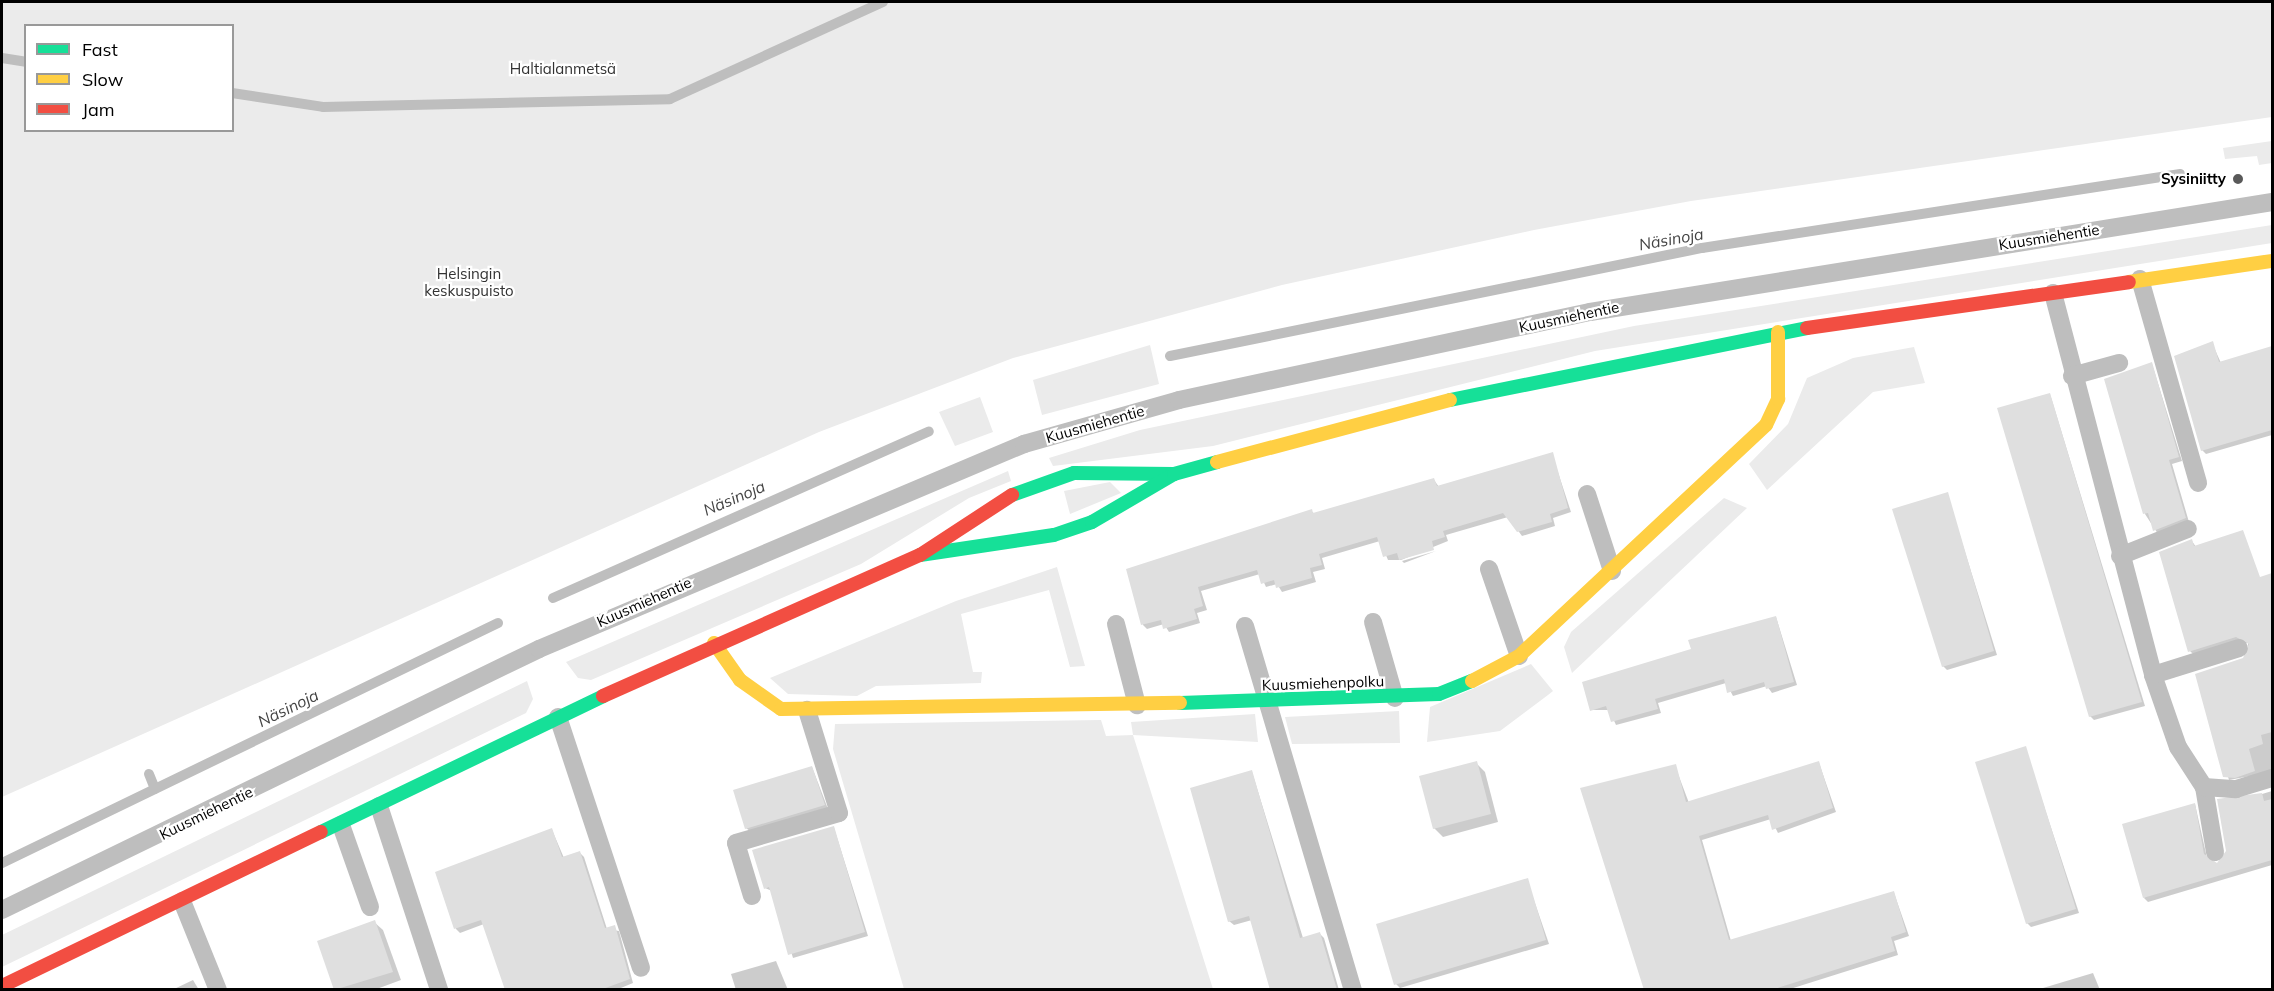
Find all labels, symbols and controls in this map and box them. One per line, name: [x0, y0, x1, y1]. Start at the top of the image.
legend: [24, 24, 234, 132]
text: Fast: [82, 38, 118, 61]
park label: Haltialanmetsä: [510, 60, 616, 78]
text: Slow: [82, 68, 123, 91]
text: Jam: [82, 98, 115, 121]
place label: Sysiniitty: [2161, 170, 2226, 188]
marker: Sysiniitty: [2231, 172, 2245, 186]
street label: Kuusmiehentie: [1997, 220, 2101, 254]
water label: Näsinoja: [1637, 224, 1705, 254]
park label: Helsingin keskuspuisto: [424, 264, 514, 299]
street label: Kuusmiehentie: [1517, 298, 1621, 336]
street label: Kuusmiehentie: [1044, 401, 1146, 447]
water label: Näsinoja: [700, 476, 768, 520]
street label: Kuusmiehentie: [594, 573, 694, 631]
street label: Kuusmiehenpolku: [1262, 672, 1384, 694]
water label: Näsinoja: [254, 685, 322, 731]
street label: Kuusmiehentie: [156, 783, 256, 843]

